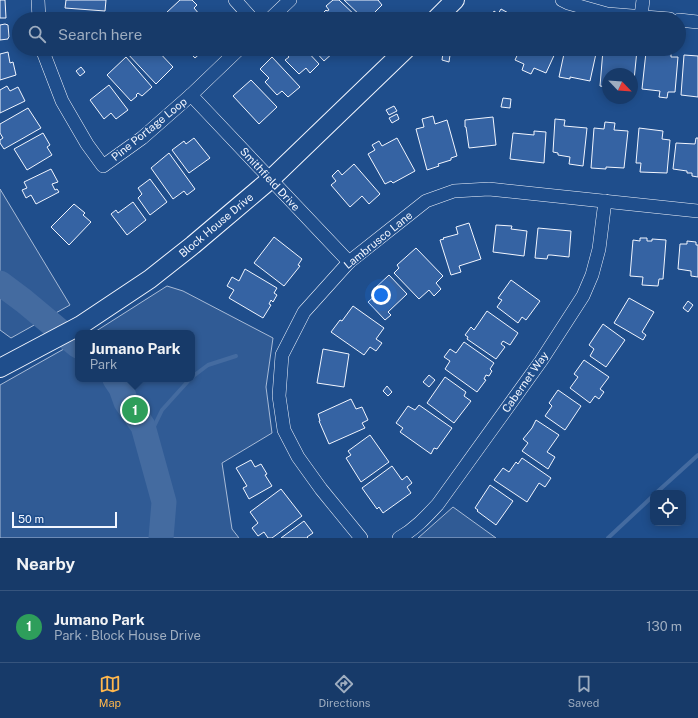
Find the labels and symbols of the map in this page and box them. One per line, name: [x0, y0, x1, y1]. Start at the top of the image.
north arrow: [602, 68, 638, 104]
street label: Pine Portage Loop: [109, 95, 189, 163]
street label: Smithfield Drive: [238, 145, 302, 213]
street label: Block House Drive: [176, 190, 256, 260]
street label: Lambrusco Lane: [342, 209, 414, 271]
your location: [371, 285, 391, 305]
street label: Cabernet Way: [500, 349, 550, 415]
pin: 1: [122, 395, 148, 425]
scale bar: [12, 510, 117, 529]

